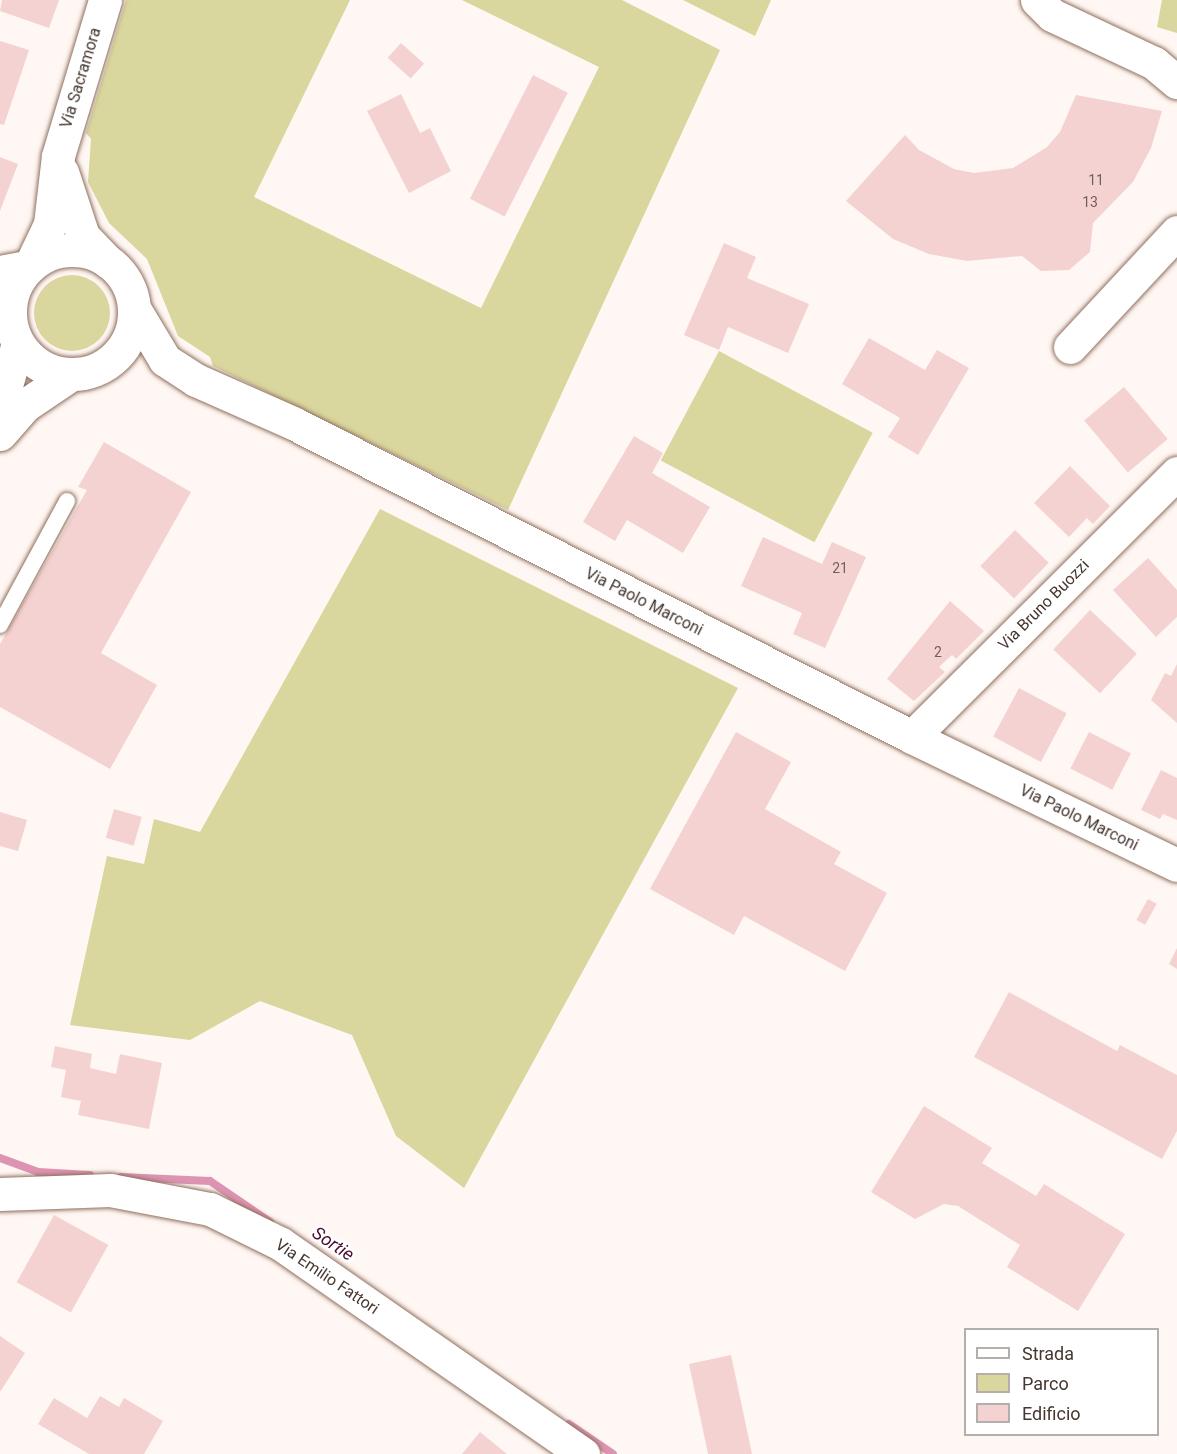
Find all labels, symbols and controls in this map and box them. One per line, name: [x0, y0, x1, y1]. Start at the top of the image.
street label: Via Sacramora: [57, 25, 105, 131]
house number: 11: [1088, 172, 1104, 188]
house number: 13: [1082, 194, 1098, 210]
street label: Via Bruno Buozzi: [995, 556, 1093, 654]
house number: 21: [832, 560, 848, 576]
street label: Via Paolo Marconi: [582, 564, 706, 640]
house number: 2: [934, 644, 942, 660]
street label: Via Paolo Marconi: [1016, 781, 1142, 855]
water label: Sortie: [308, 1222, 358, 1266]
street label: Via Emilio Fattori: [272, 1235, 382, 1319]
legend: [964, 1328, 1159, 1436]
text: Strada: [1022, 1343, 1074, 1364]
text: Parco: [1022, 1373, 1069, 1394]
text: Edificio: [1022, 1403, 1081, 1424]

